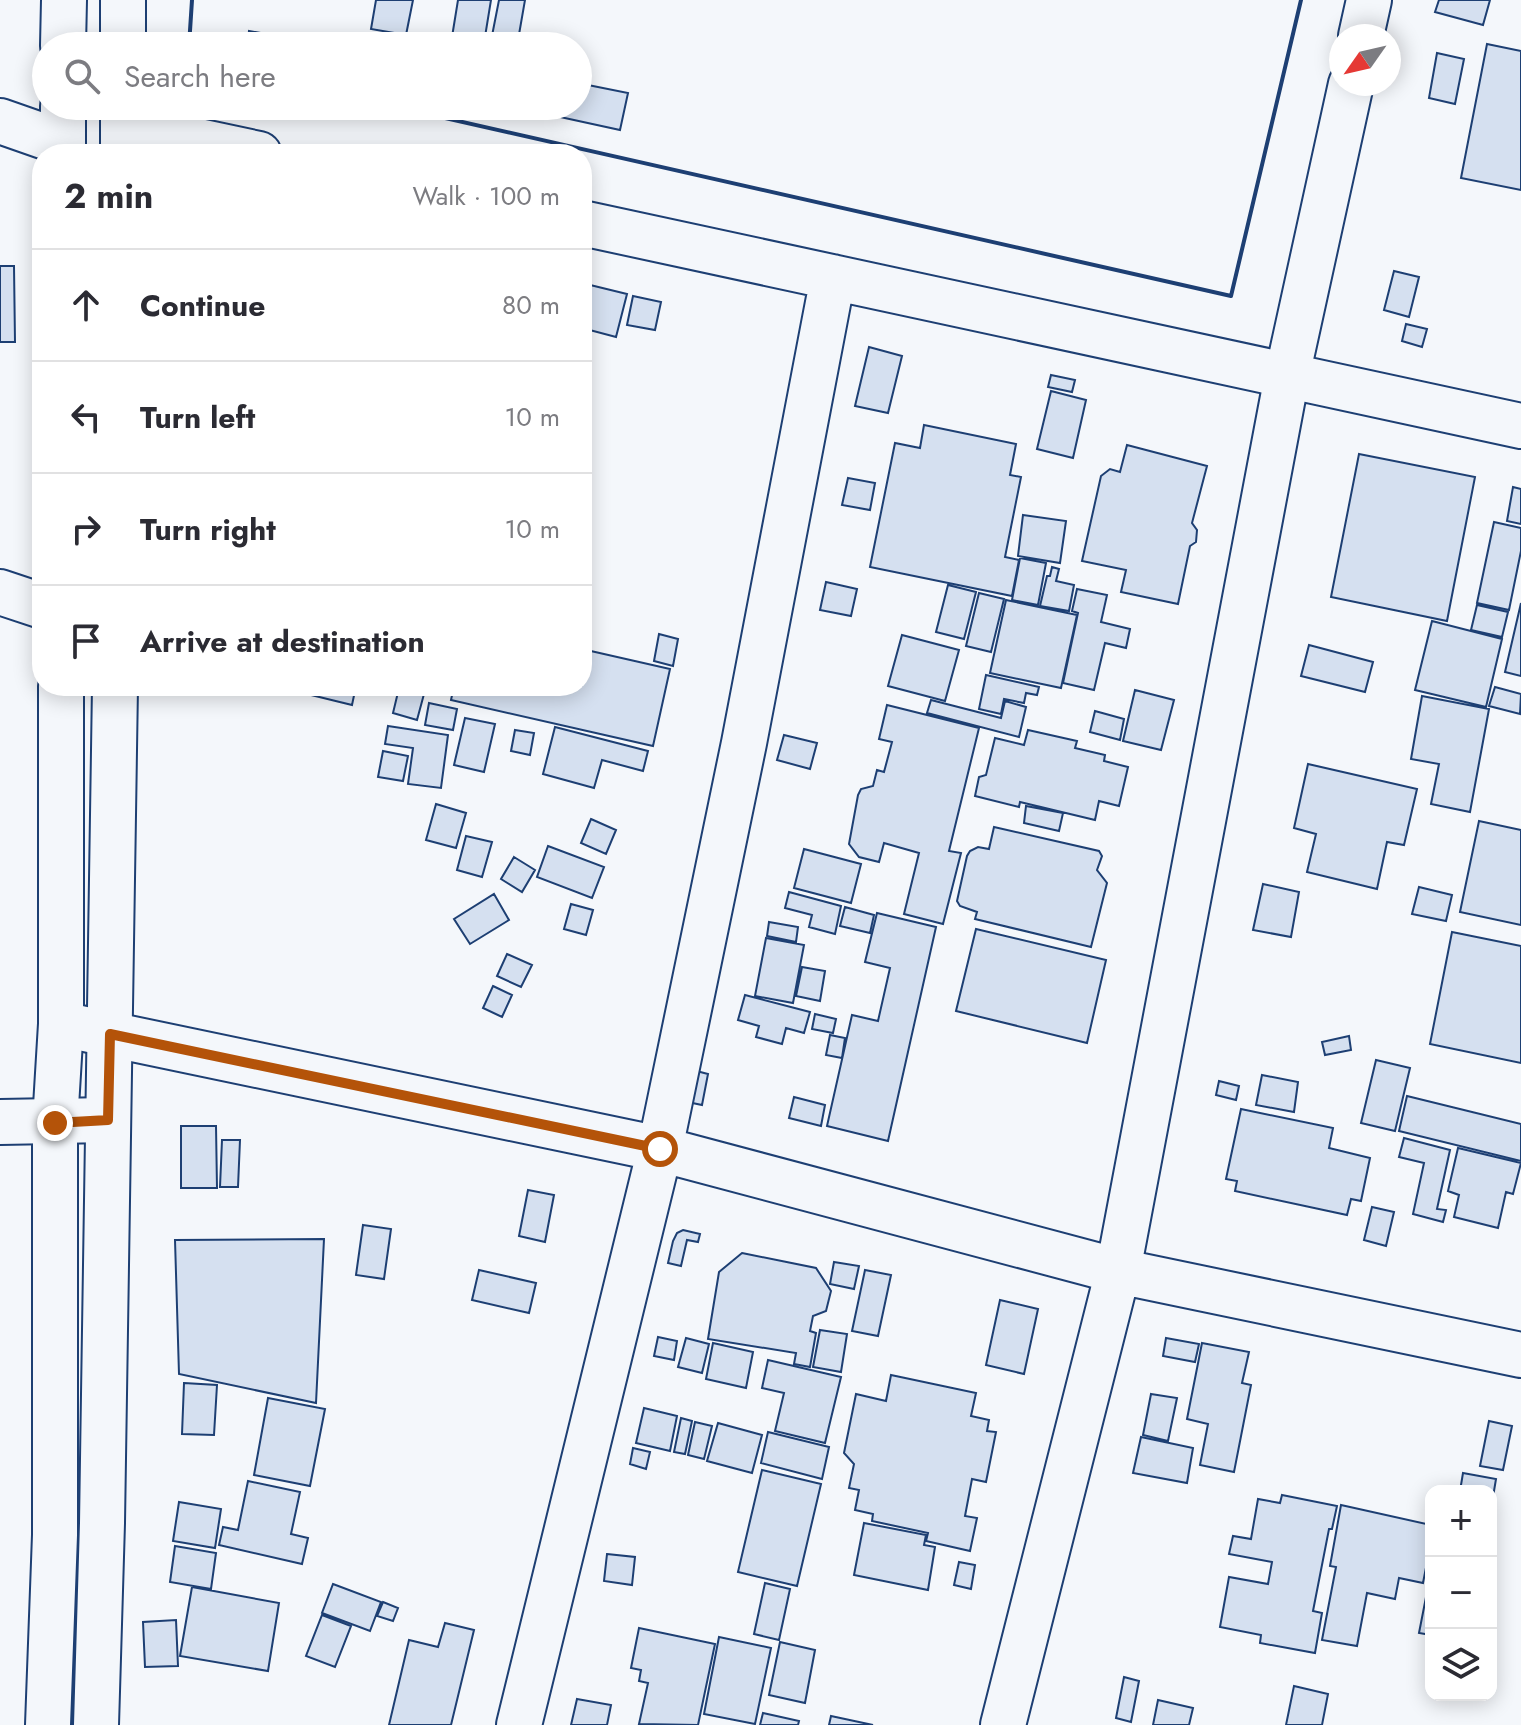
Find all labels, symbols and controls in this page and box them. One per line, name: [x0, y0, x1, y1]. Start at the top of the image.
north arrow: [1329, 24, 1401, 96]
search box: [32, 32, 592, 120]
icon: search: [60, 54, 104, 98]
text: Search here: [124, 55, 276, 98]
text: 2 min: [64, 172, 153, 221]
text: Walk · 100 m: [413, 177, 560, 215]
icon: ahead: [64, 283, 108, 327]
text: Continue: [140, 284, 266, 327]
text: 80 m: [502, 286, 560, 324]
icon: left: [64, 395, 108, 439]
text: Turn left: [140, 396, 255, 439]
text: 10 m: [505, 398, 560, 436]
icon: right: [64, 507, 108, 551]
text: Turn right: [140, 508, 276, 551]
text: 10 m: [505, 510, 560, 548]
icon: arrive: [64, 619, 108, 663]
text: Arrive at destination: [140, 620, 425, 663]
route end: [37, 1105, 73, 1141]
route start: [642, 1131, 678, 1167]
map controls: [1425, 1485, 1497, 1701]
button: +: [1425, 1485, 1497, 1557]
button: −: [1425, 1557, 1497, 1629]
button: layers: [1425, 1629, 1497, 1701]

